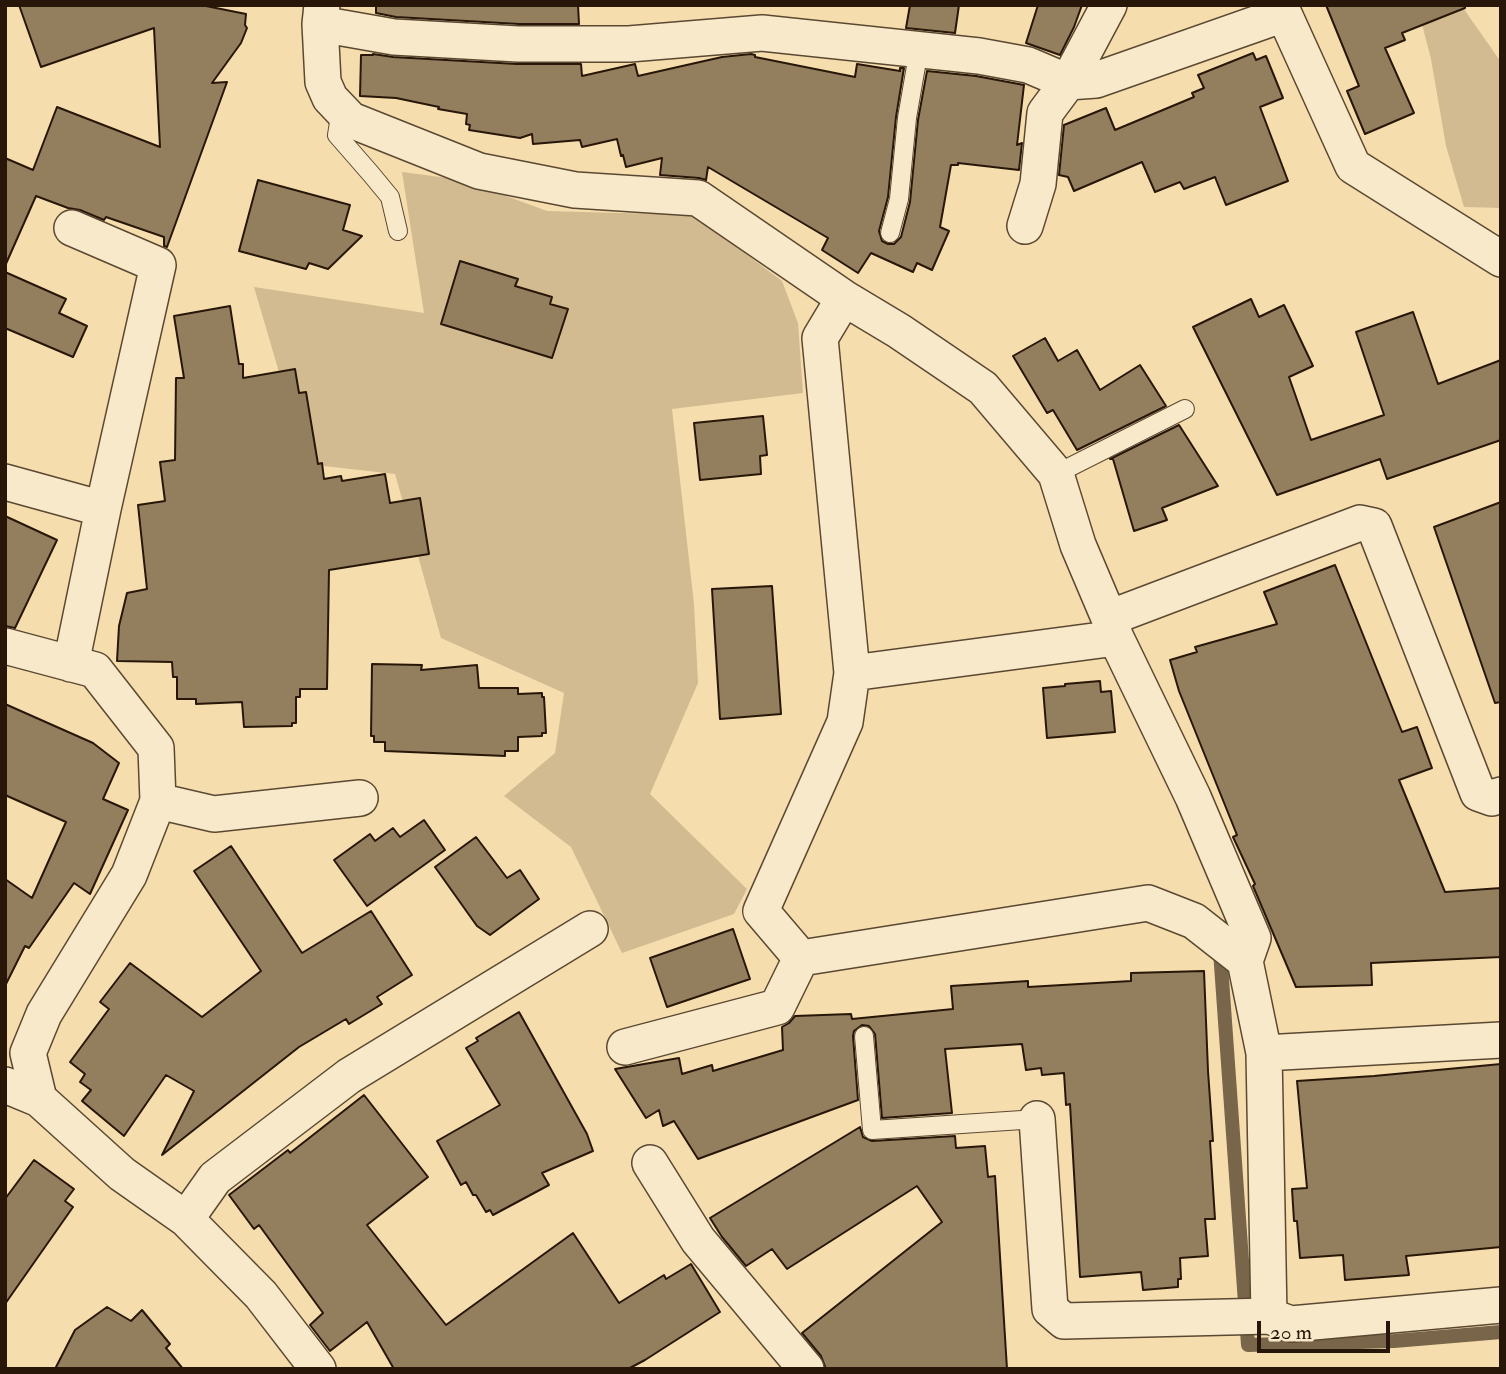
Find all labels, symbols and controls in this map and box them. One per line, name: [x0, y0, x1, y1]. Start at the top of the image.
scale bar: [1261, 1308, 1394, 1352]
text: 20 m: [1270, 1319, 1312, 1346]

